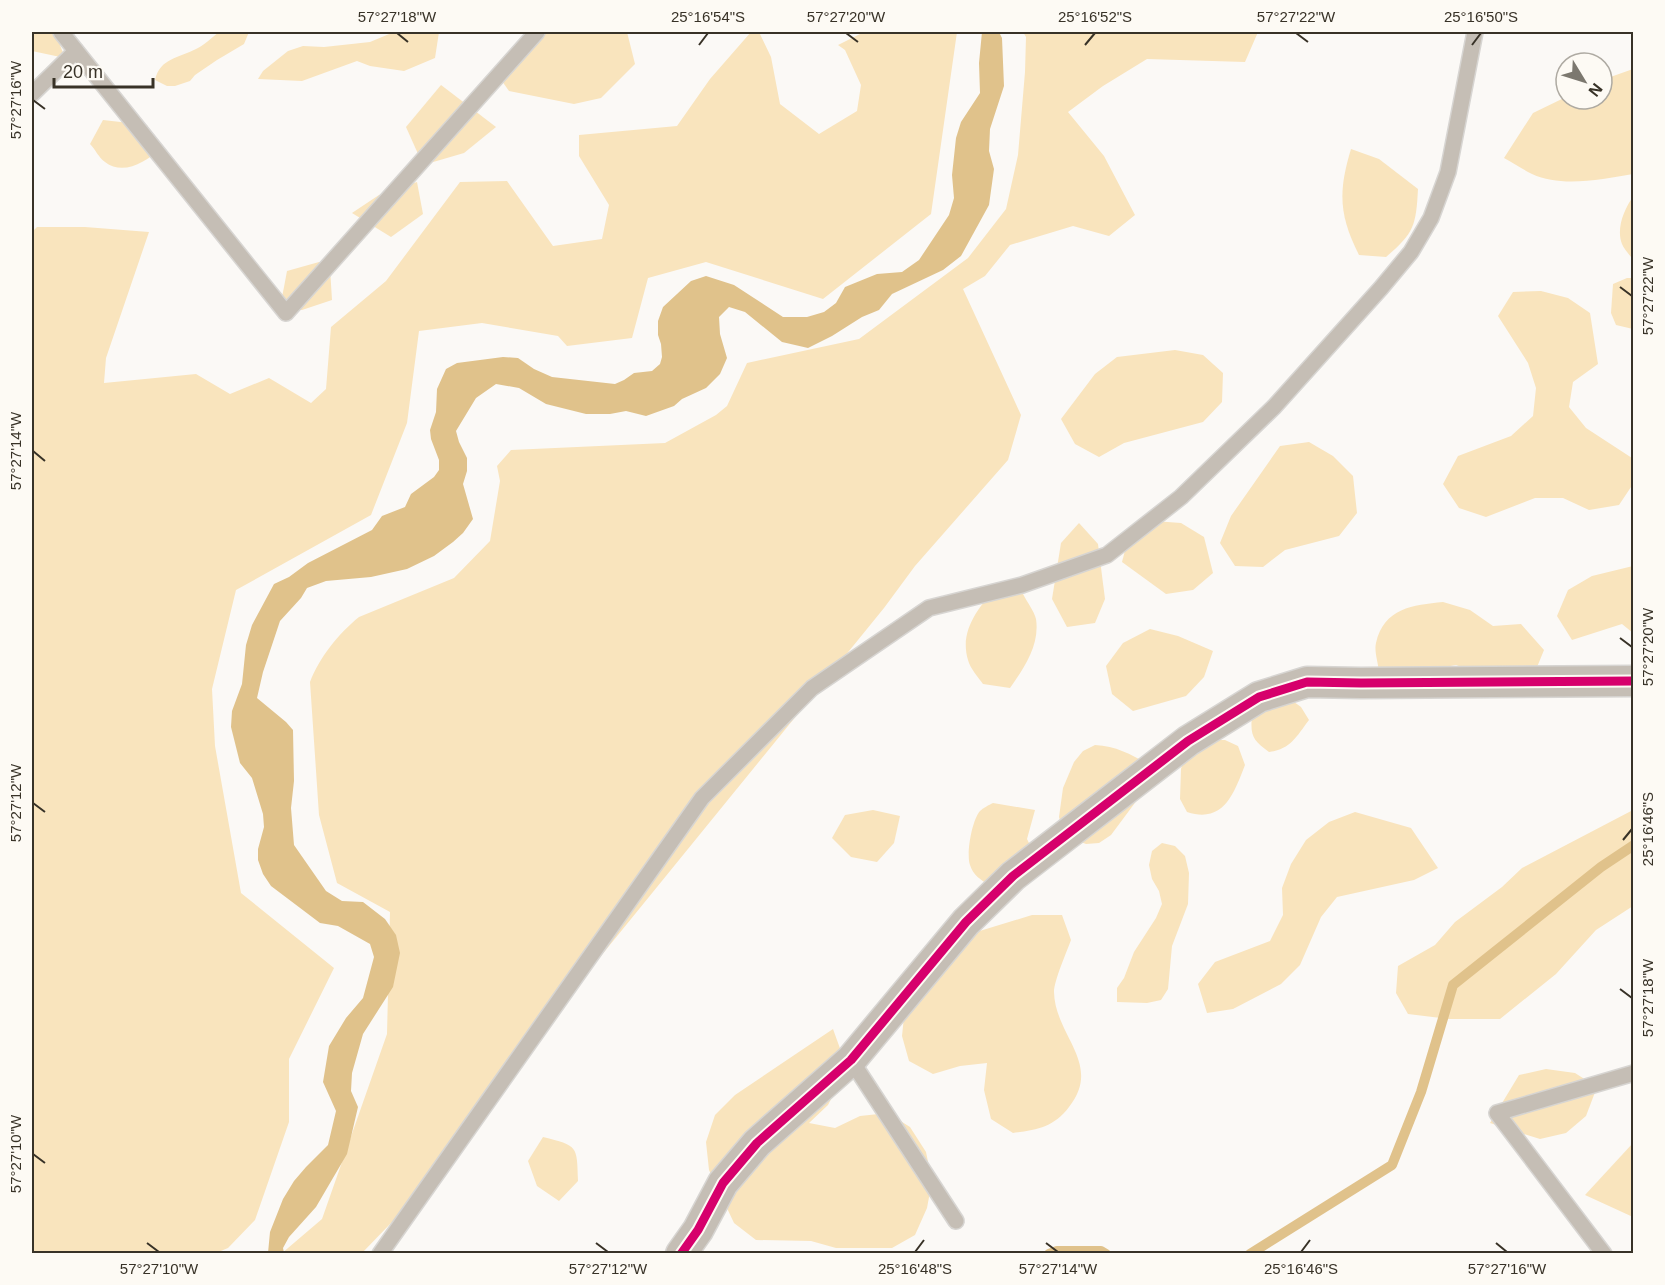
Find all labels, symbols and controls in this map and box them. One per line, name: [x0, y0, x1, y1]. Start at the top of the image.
text: 57°27'18"W: [358, 8, 437, 25]
text: 25°16'54"S: [671, 8, 745, 25]
text: 57°27'20"W: [807, 8, 886, 25]
text: 25°16'52"S: [1058, 8, 1132, 25]
text: 57°27'22"W: [1257, 8, 1336, 25]
text: 25°16'50"S: [1444, 8, 1518, 25]
scale bar: [54, 51, 153, 89]
north arrow: [1554, 51, 1614, 111]
text: 57°27'16"W: [7, 60, 24, 139]
text: 20 m: [63, 62, 103, 82]
text: N: [1585, 80, 1606, 100]
text: 57°27'22"W: [1639, 256, 1656, 335]
text: 57°27'14"W: [7, 411, 24, 490]
text: 57°27'20"W: [1639, 607, 1656, 686]
text: 57°27'12"W: [7, 763, 24, 842]
text: 25°16'46"S: [1639, 792, 1656, 866]
text: 57°27'18"W: [1639, 958, 1656, 1037]
text: 57°27'10"W: [7, 1114, 24, 1193]
text: 57°27'10"W: [120, 1260, 199, 1277]
text: 57°27'12"W: [569, 1260, 648, 1277]
text: 25°16'48"S: [878, 1260, 952, 1277]
text: 57°27'14"W: [1019, 1260, 1098, 1277]
text: 25°16'46"S: [1264, 1260, 1338, 1277]
text: 57°27'16"W: [1468, 1260, 1547, 1277]

